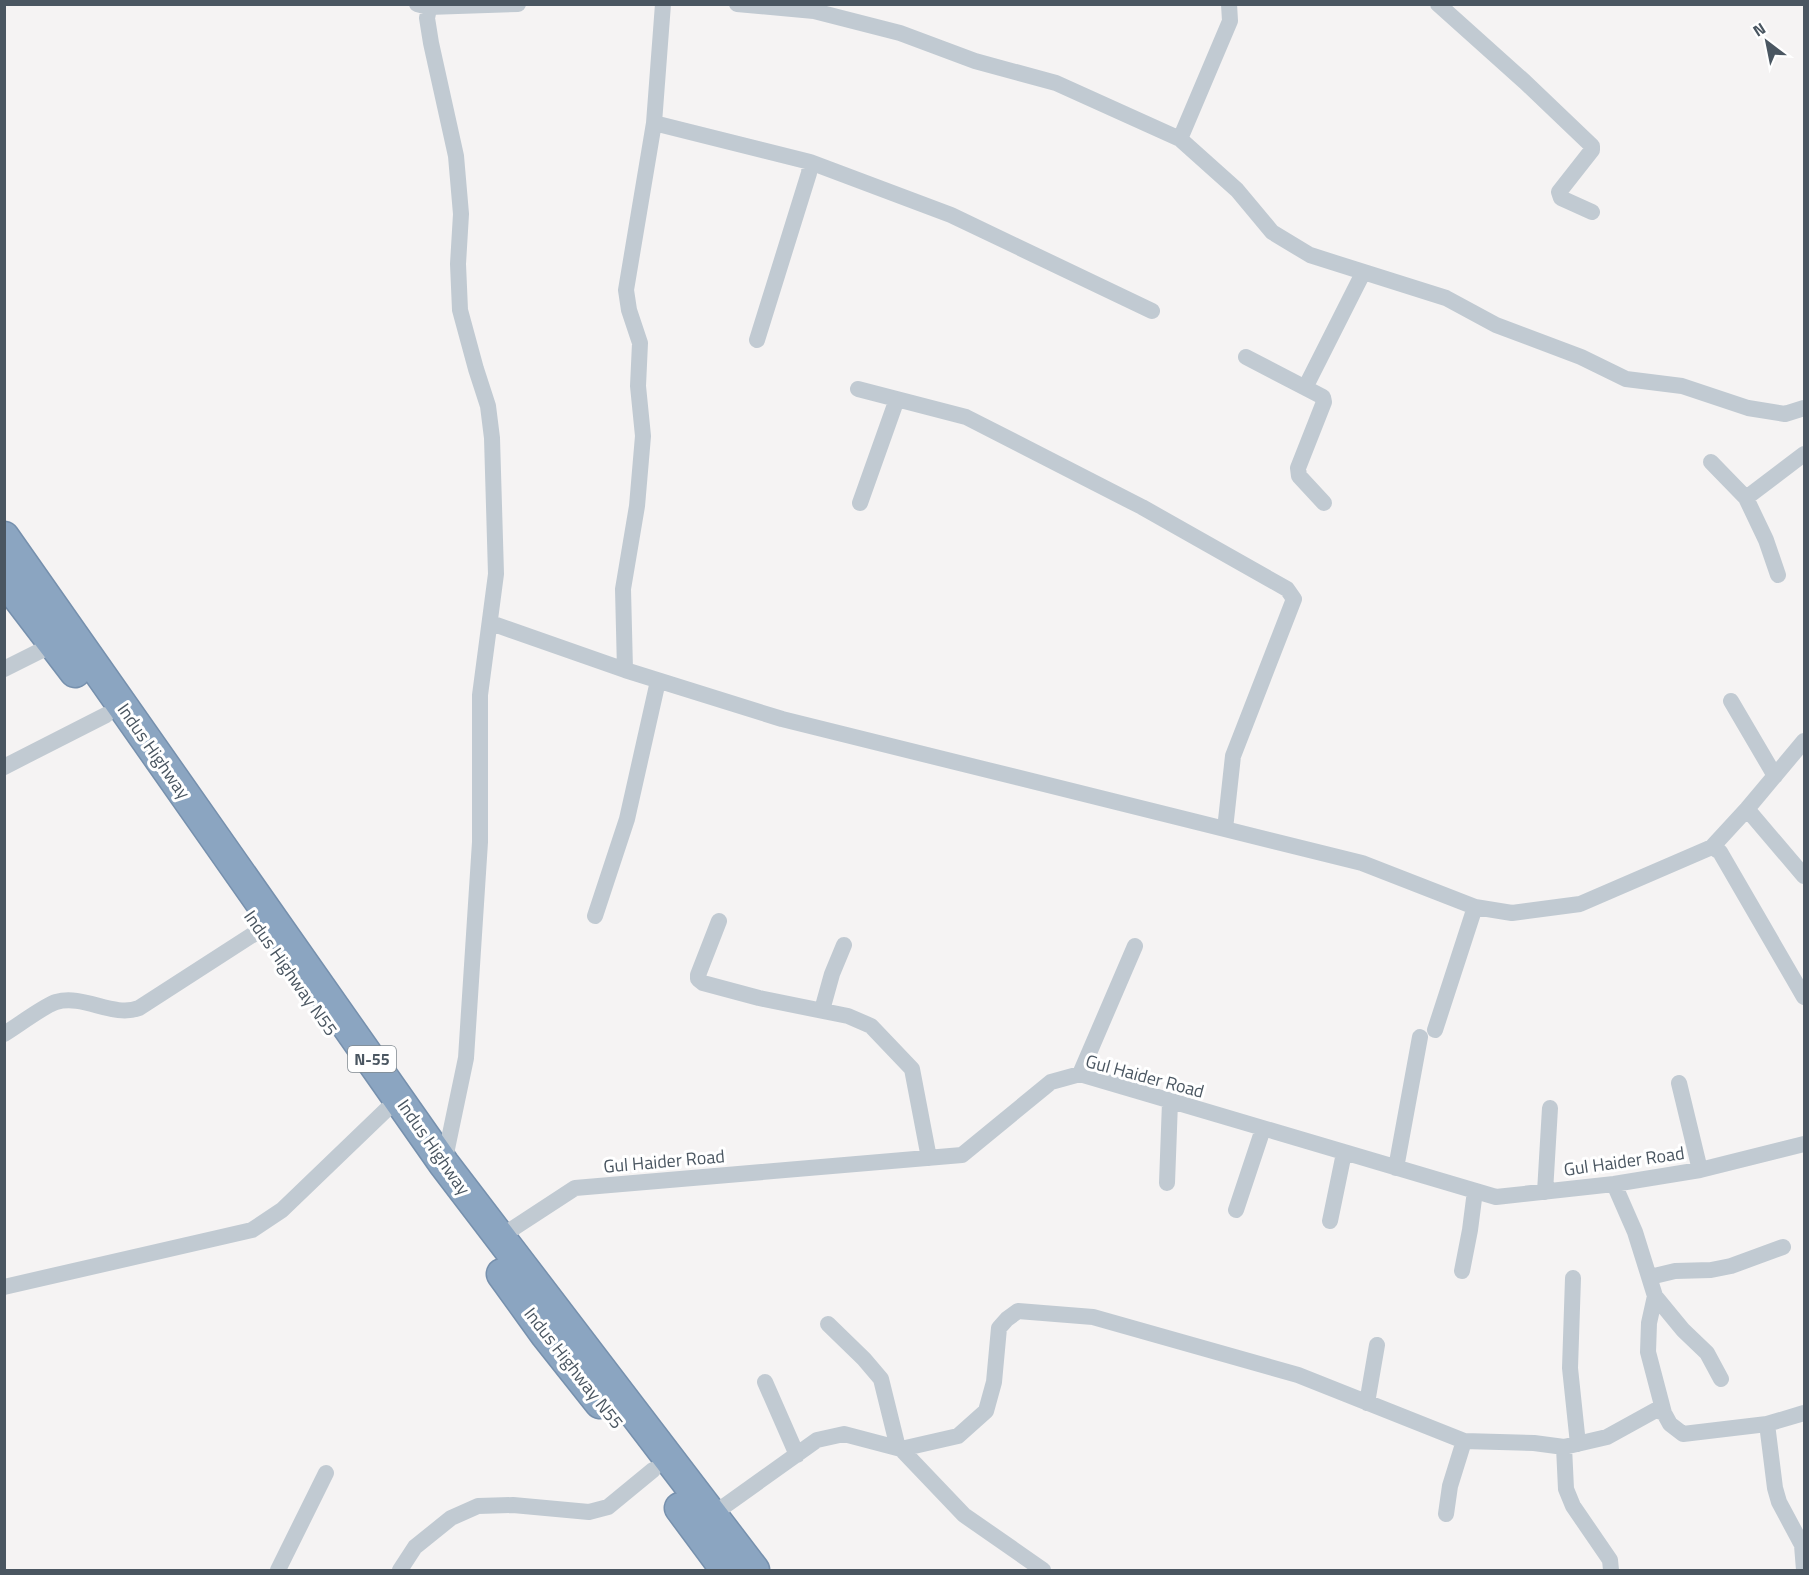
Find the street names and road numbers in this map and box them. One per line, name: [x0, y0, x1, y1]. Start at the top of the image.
street label: Indus Highway: [111, 698, 197, 805]
street label: Indus Highway N55: [238, 905, 344, 1041]
road number: N-55: [348, 1046, 396, 1072]
street label: Gul Haider Road: [1083, 1047, 1207, 1105]
street label: Indus Highway: [391, 1094, 477, 1201]
street label: Gul Haider Road: [1562, 1139, 1686, 1183]
street label: Gul Haider Road: [602, 1142, 726, 1180]
street label: Indus Highway N55: [518, 1301, 630, 1435]

